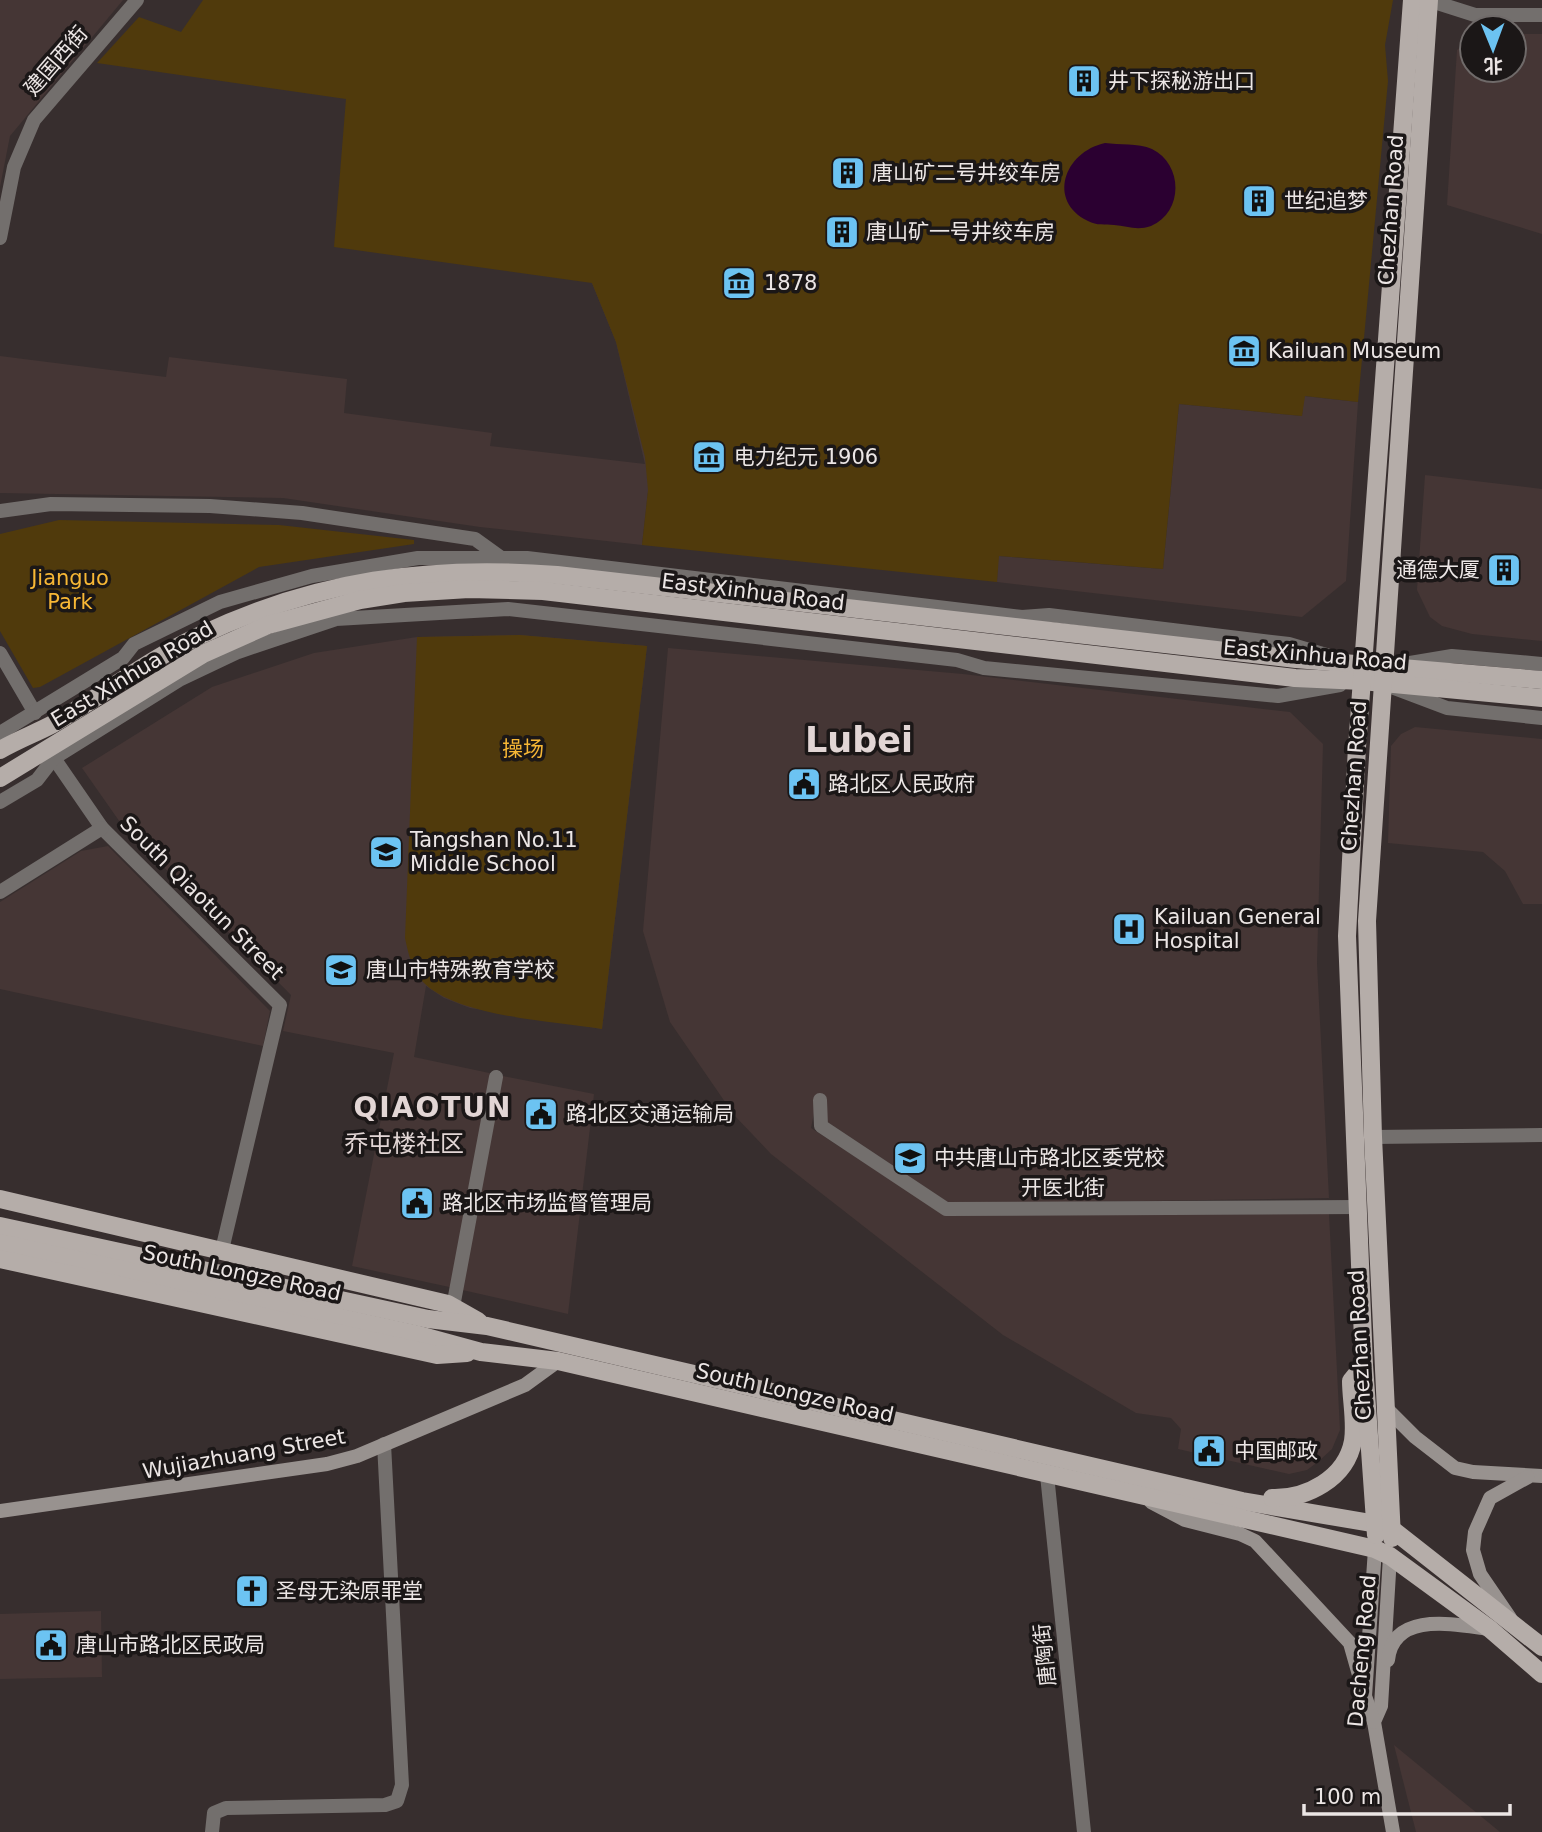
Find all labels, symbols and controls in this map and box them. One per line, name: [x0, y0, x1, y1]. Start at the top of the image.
north arrow: [1458, 14, 1528, 84]
street label: 建国西街: [19, 21, 93, 101]
text: 北: [1484, 55, 1503, 77]
building icon: 井下探秘游出口: [1065, 62, 1103, 100]
place label: 井下探秘游出口: [1108, 69, 1255, 93]
street label: Chezhan Road: [1374, 134, 1408, 286]
building icon: 唐山矿二号井绞车房: [829, 154, 867, 192]
place label: 唐山矿二号井绞车房: [872, 161, 1061, 185]
building icon: 世纪追梦: [1240, 182, 1278, 220]
place label: 世纪追梦: [1284, 189, 1368, 213]
building icon: 唐山矿一号井绞车房: [823, 213, 861, 251]
place label: 唐山矿一号井绞车房: [866, 220, 1055, 244]
museum icon: 1878: [720, 264, 758, 302]
place label: 1878: [764, 271, 817, 295]
museum icon: Kailuan Museum: [1225, 332, 1263, 370]
place label: Kailuan Museum: [1268, 339, 1441, 363]
museum icon: 电力纪元 1906: [690, 438, 728, 476]
place label: 电力纪元 1906: [734, 445, 878, 469]
building icon: 通德大厦: [1485, 551, 1523, 589]
place label: 通德大厦: [1396, 558, 1480, 582]
park label: Jianguo Park: [29, 566, 109, 614]
street label: East Xinhua Road: [660, 569, 846, 615]
street label: East Xinhua Road: [47, 616, 217, 732]
street label: East Xinhua Road: [1222, 635, 1408, 675]
street label: Chezhan Road: [1337, 700, 1371, 852]
district label: Lubei: [805, 720, 913, 760]
park label: 操场: [502, 737, 544, 761]
public building icon: 路北区人民政府: [785, 765, 823, 803]
place label: 路北区人民政府: [828, 772, 975, 796]
street label: South Qiaotun Street: [115, 811, 289, 985]
place label: Tangshan No.11 Middle School: [409, 828, 578, 876]
school or university icon: Tangshan No.11 Middle School: [367, 833, 405, 871]
place label: Kailuan General Hospital: [1154, 905, 1321, 953]
hospital icon: Kailuan General Hospital: [1110, 910, 1148, 948]
school or university icon: 唐山市特殊教育学校: [322, 951, 360, 989]
place label: 唐山市特殊教育学校: [366, 958, 555, 982]
district label: QIAOTUN: [354, 1091, 512, 1124]
public building icon: 路北区交通运输局: [522, 1095, 560, 1133]
place label: 路北区交通运输局: [566, 1102, 734, 1126]
district label: 乔屯楼社区: [344, 1130, 464, 1158]
school or university icon: 中共唐山市路北区委党校: [891, 1139, 929, 1177]
place label: 中共唐山市路北区委党校: [934, 1146, 1165, 1170]
street label: 开医北街: [1021, 1176, 1105, 1200]
public building icon: 路北区市场监督管理局: [398, 1184, 436, 1222]
place label: 路北区市场监督管理局: [442, 1191, 652, 1215]
street label: South Longze Road: [141, 1240, 343, 1306]
street label: Chezhan Road: [1344, 1269, 1376, 1421]
street label: South Longze Road: [694, 1359, 896, 1427]
street label: Wujiazhuang Street: [141, 1424, 347, 1484]
public building icon: 中国邮政: [1190, 1432, 1228, 1470]
place label: 中国邮政: [1234, 1439, 1318, 1463]
church icon: 圣母无染原罪堂: [233, 1572, 271, 1610]
street label: Dacheng Road: [1343, 1574, 1381, 1728]
place label: 圣母无染原罪堂: [276, 1579, 423, 1603]
street label: 唐陶街: [1030, 1622, 1060, 1688]
public building icon: 唐山市路北区民政局: [32, 1626, 70, 1664]
place label: 唐山市路北区民政局: [76, 1633, 265, 1657]
scale bar: [1304, 1772, 1510, 1816]
text: 100 m: [1314, 1785, 1381, 1809]

